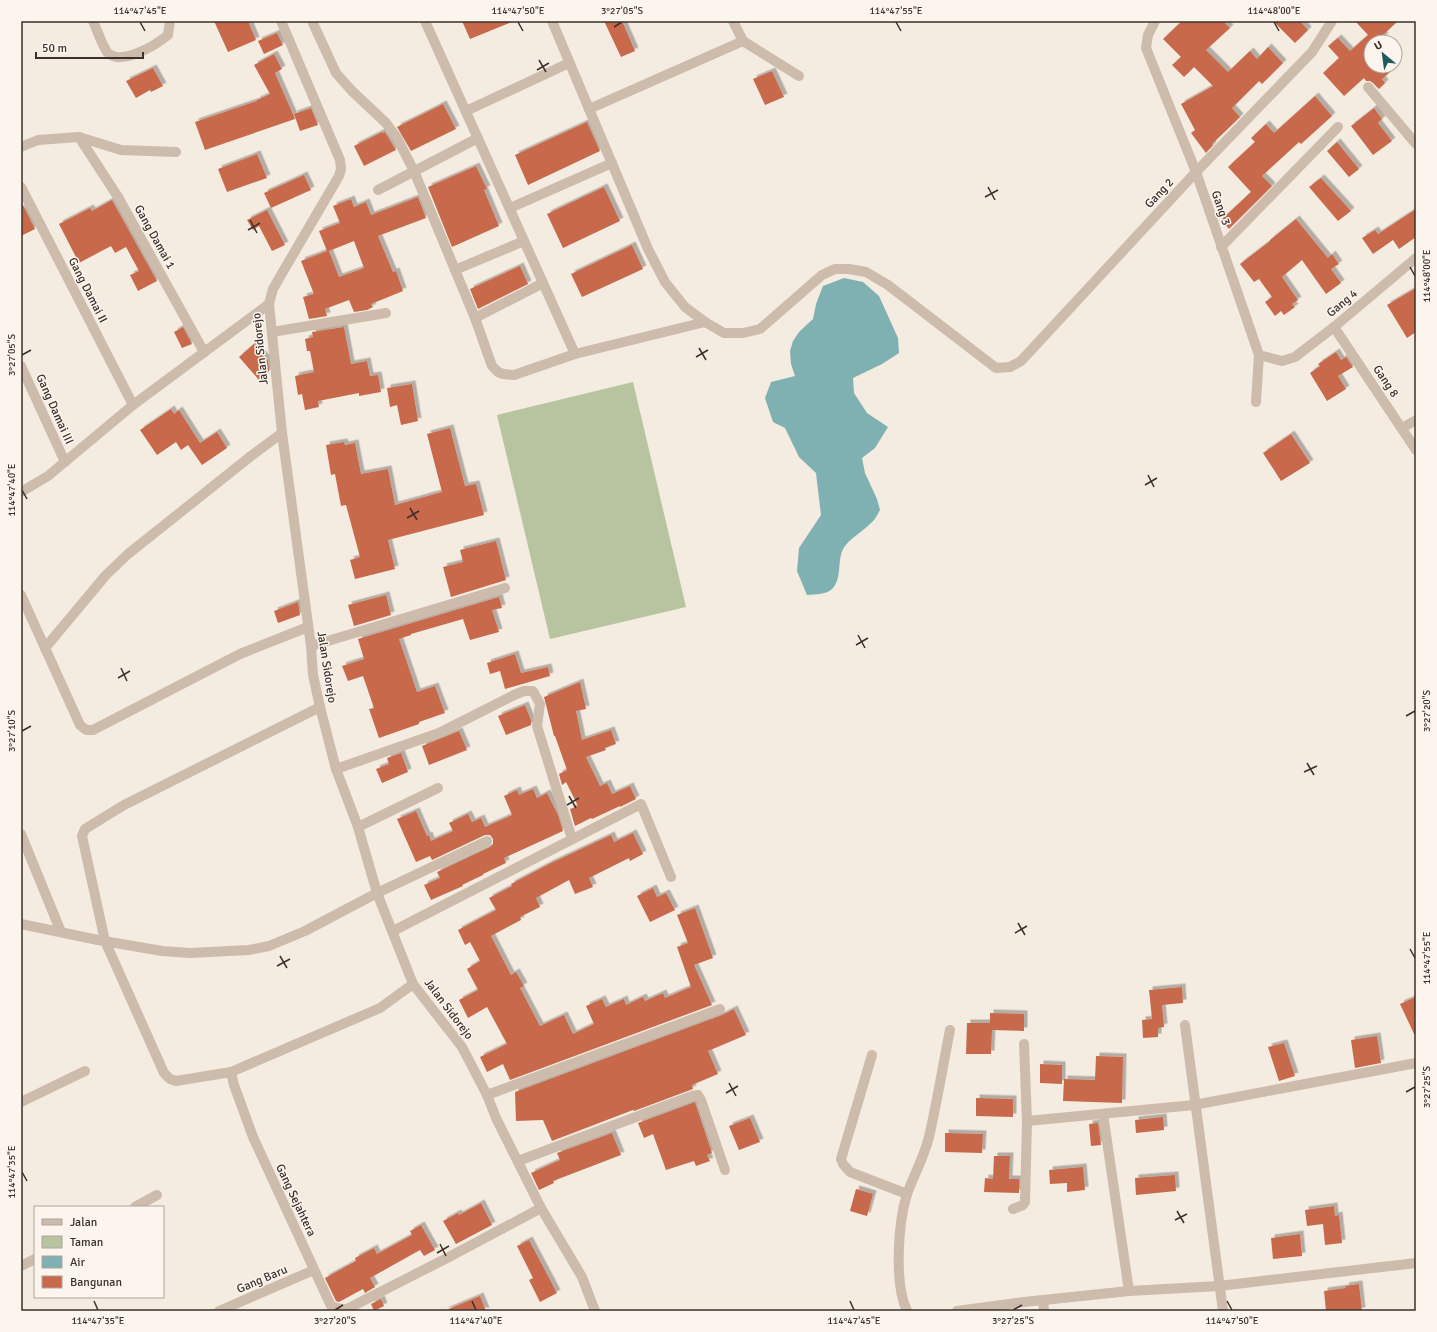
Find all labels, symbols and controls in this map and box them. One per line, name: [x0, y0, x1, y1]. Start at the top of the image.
text: 114°47'45"E: [113, 5, 167, 17]
text: 114°47'50"E: [491, 5, 545, 17]
text: 3°27'05"S: [601, 5, 644, 17]
text: 114°47'55"E: [869, 5, 923, 17]
text: 114°48'00"E: [1247, 5, 1301, 17]
scale bar: [36, 34, 143, 60]
north arrow: [1363, 34, 1403, 74]
text: U: [1372, 38, 1385, 53]
text: 50 m: [42, 41, 67, 56]
street label: Gang 2: [1142, 175, 1177, 212]
street label: Gang 3: [1208, 189, 1233, 228]
street label: Gang Damai 1: [131, 203, 178, 272]
text: 114°48'00"E: [1421, 249, 1433, 303]
street label: Gang Damai II: [65, 255, 111, 326]
street label: Gang 4: [1324, 286, 1361, 321]
street label: Jalan Sidorejo: [249, 312, 272, 386]
text: 3°27'05"S: [6, 333, 18, 376]
street label: Gang 8: [1369, 362, 1402, 400]
street label: Gang Damai III: [32, 372, 77, 447]
text: 114°47'40"E: [6, 463, 18, 517]
street label: Jalan Sidorejo: [313, 630, 340, 704]
text: 3°27'20"S: [1421, 689, 1433, 732]
text: 3°27'10"S: [6, 709, 18, 752]
text: 114°47'55"E: [1421, 931, 1433, 985]
street label: Jalan Sidorejo: [421, 976, 476, 1043]
text: 3°27'25"S: [1421, 1065, 1433, 1108]
text: 114°47'35"E: [6, 1145, 18, 1199]
street label: Gang Sejahtera: [272, 1161, 319, 1239]
legend: [34, 1206, 164, 1298]
text: Jalan: [70, 1215, 97, 1230]
text: Taman: [70, 1235, 103, 1250]
text: Air: [70, 1255, 86, 1270]
street label: Gang Baru: [235, 1262, 290, 1297]
text: Bangunan: [70, 1275, 122, 1290]
text: 114°47'35"E: [71, 1315, 125, 1327]
text: 3°27'20"S: [314, 1315, 357, 1327]
text: 114°47'40"E: [449, 1315, 503, 1327]
text: 114°47'45"E: [827, 1315, 881, 1327]
text: 3°27'25"S: [992, 1315, 1035, 1327]
text: 114°47'50"E: [1205, 1315, 1259, 1327]

